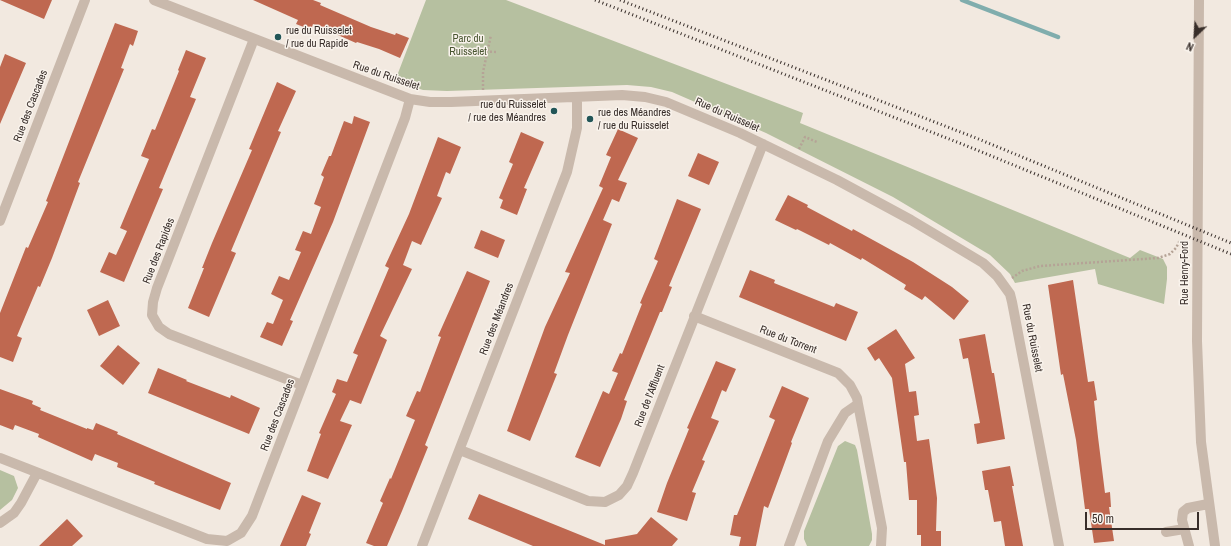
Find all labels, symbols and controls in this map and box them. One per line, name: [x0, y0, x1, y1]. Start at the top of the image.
north arrow: [1175, 16, 1215, 56]
place label: rue du Ruisselet / rue du Rapide: [286, 24, 352, 50]
marker: rue du Ruisselet / rue du Rapide: [273, 32, 283, 42]
park label: Parc du Ruisselet: [449, 32, 487, 58]
text: N: [1184, 39, 1196, 55]
street label: Rue du Ruisselet: [351, 58, 421, 94]
street label: Rue des Cascades: [11, 68, 51, 144]
street label: Rue du Ruisselet: [693, 95, 761, 135]
place label: rue du Ruisselet / rue des Méandres: [468, 98, 546, 124]
marker: rue du Ruisselet / rue des Méandres: [549, 106, 559, 116]
place label: rue des Méandres / rue du Ruisselet: [598, 106, 671, 132]
marker: rue des Méandres / rue du Ruisselet: [585, 114, 595, 124]
street label: Rue des Rapides: [140, 216, 178, 286]
street label: Rue Henry-Ford: [1178, 241, 1192, 305]
street label: Rue des Méandres: [477, 281, 517, 357]
street label: Rue du Ruisselet: [1019, 303, 1045, 373]
street label: Rue du Torrent: [758, 323, 818, 357]
street label: Rue de l'Affluent: [632, 363, 668, 429]
street label: Rue des Cascades: [258, 377, 298, 453]
scale bar: [1087, 504, 1201, 530]
text: 50 m: [1092, 511, 1114, 527]

